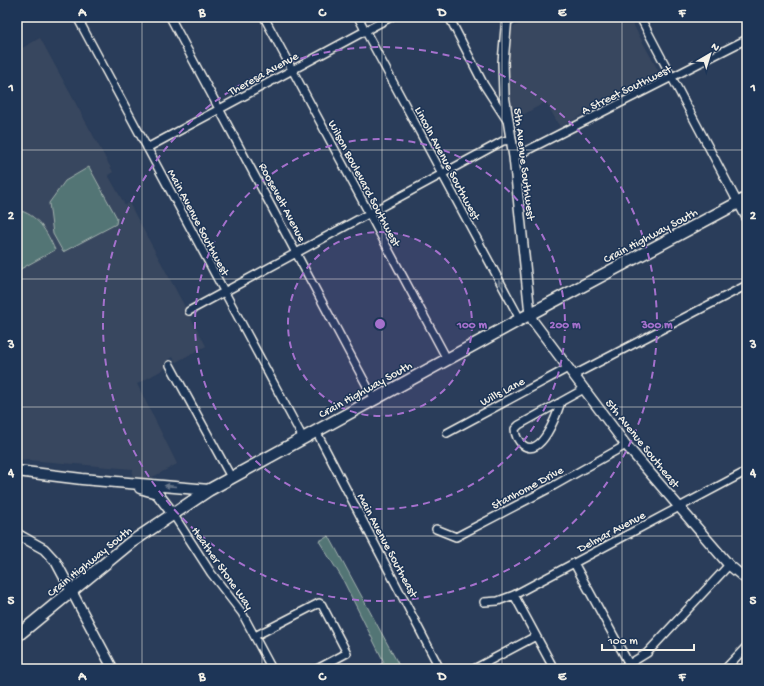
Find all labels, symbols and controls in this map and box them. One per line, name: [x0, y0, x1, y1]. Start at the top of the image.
text: A: [77, 6, 87, 21]
text: B: [198, 6, 207, 21]
text: C: [317, 6, 327, 21]
text: D: [437, 6, 447, 21]
text: E: [558, 6, 567, 21]
text: F: [678, 6, 687, 21]
north arrow: [690, 34, 730, 74]
text: N: [708, 41, 721, 55]
street label: Theresa Avenue: [226, 49, 302, 100]
street label: A Street Southwest: [580, 62, 675, 119]
text: 1: [7, 81, 14, 96]
text: 1: [749, 81, 756, 96]
street label: Lincoln Avenue Southwest: [410, 105, 483, 224]
street label: 5th Avenue Southwest: [509, 107, 537, 222]
street label: Wilson Boulevard Southwest: [324, 118, 403, 250]
street label: Roosevelt Avenue: [255, 161, 308, 245]
street label: Main Avenue Southwest: [163, 167, 232, 280]
street label: Crain Highway South: [601, 206, 701, 268]
text: 2: [8, 209, 15, 224]
text: 2: [750, 209, 757, 224]
one-way arrow: [498, 279, 505, 291]
centre of rings: [373, 317, 387, 331]
text: 100 m: [456, 319, 487, 333]
text: 200 m: [550, 319, 581, 333]
text: 300 m: [640, 319, 673, 333]
text: 3: [7, 338, 15, 353]
text: 3: [749, 338, 757, 353]
street label: Crain Highway South: [317, 359, 416, 422]
street label: Wills Lane: [478, 375, 528, 410]
street label: 5th Avenue Southeast: [601, 397, 682, 492]
street label: Stanhome Drive: [490, 464, 567, 514]
text: 4: [7, 466, 15, 481]
text: 4: [749, 466, 757, 481]
one-way arrow: [164, 483, 176, 490]
street label: Main Avenue Southeast: [353, 491, 420, 601]
street label: Delmar Avenue: [575, 509, 649, 557]
street label: Crain Highway South: [45, 524, 136, 601]
street label: Heather Stone Way: [187, 525, 255, 614]
text: 5: [8, 594, 15, 609]
text: 5: [750, 594, 757, 609]
scale bar: [602, 626, 694, 652]
text: 100 m: [607, 635, 638, 649]
text: A: [77, 670, 87, 685]
text: B: [198, 670, 207, 685]
text: C: [317, 670, 327, 685]
text: D: [437, 670, 447, 685]
text: E: [558, 670, 567, 685]
text: F: [678, 670, 687, 685]

